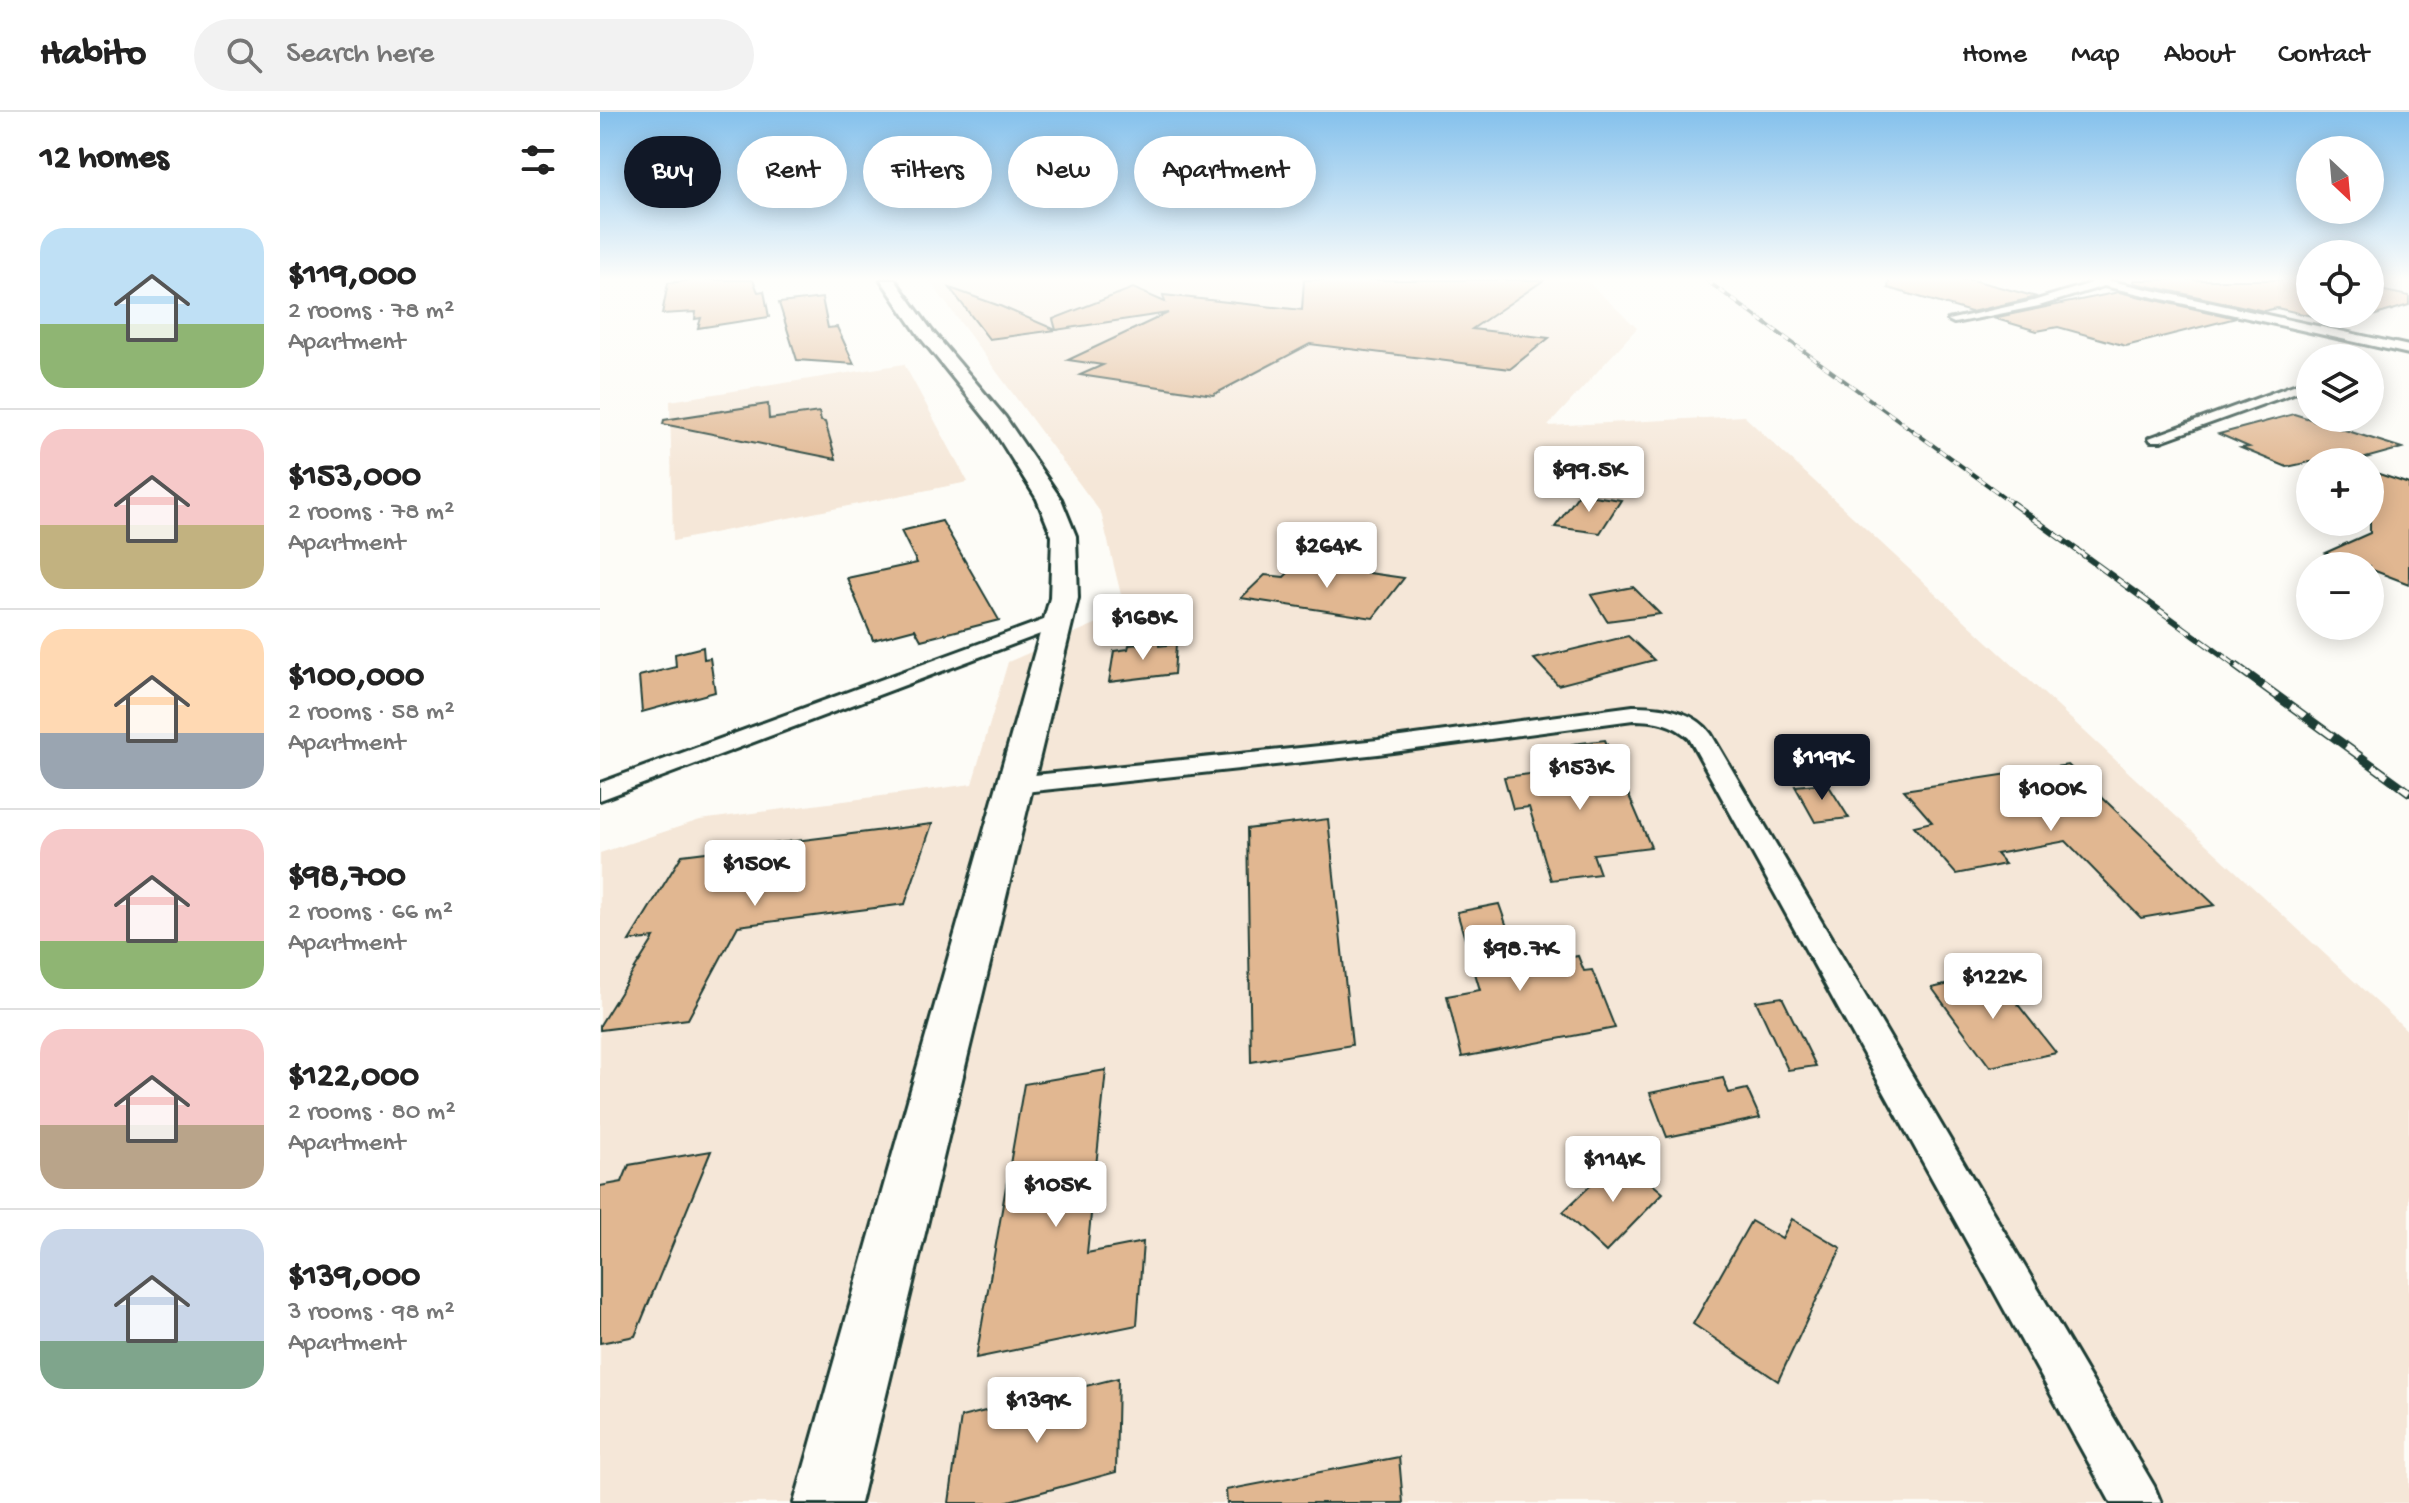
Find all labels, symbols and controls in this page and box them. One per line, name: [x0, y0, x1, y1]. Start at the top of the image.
search box: [194, 19, 754, 91]
text: Habito: [40, 33, 146, 77]
icon: search: [222, 33, 266, 77]
text: Search here: [286, 38, 434, 73]
text: Home: [1962, 39, 2027, 72]
text: Map: [2071, 39, 2120, 72]
text: About: [2164, 39, 2234, 72]
text: Contact: [2278, 39, 2369, 72]
chip: Buy: [624, 136, 721, 208]
chip: Rent: [737, 136, 847, 208]
chip: Filters: [863, 136, 992, 208]
chip: New: [1008, 136, 1118, 208]
chip: Apartment: [1134, 136, 1316, 208]
north arrow: [2296, 136, 2384, 224]
map controls: [2296, 136, 2384, 640]
icon: filters: [516, 138, 560, 182]
text: 12 homes: [40, 140, 169, 180]
button: locate: [2296, 240, 2384, 328]
text: $119,000: [288, 257, 416, 297]
icon: home: [104, 260, 200, 356]
text: 2 rooms · 78 m²: [288, 297, 454, 328]
text: Apartment: [288, 328, 405, 359]
button: layers: [2296, 344, 2384, 432]
pin: $99.5K: [1524, 446, 1654, 514]
button: +: [2296, 448, 2384, 536]
text: $99.5K: [1552, 456, 1626, 487]
text: $153,000: [288, 458, 421, 498]
icon: home: [104, 461, 200, 557]
text: 2 rooms · 78 m²: [288, 498, 454, 529]
pin: $264K: [1271, 522, 1383, 590]
text: Apartment: [288, 529, 405, 560]
text: $264K: [1295, 532, 1359, 563]
button: −: [2296, 552, 2384, 640]
pin: $168K: [1087, 594, 1199, 662]
text: $168K: [1111, 604, 1175, 635]
text: $100,000: [288, 658, 424, 698]
icon: home: [104, 661, 200, 757]
text: 2 rooms · 58 m²: [288, 698, 454, 729]
text: Apartment: [288, 729, 405, 760]
pin: $119K: [1766, 734, 1878, 802]
pin: $153K: [1524, 744, 1636, 812]
text: $119K: [1792, 744, 1852, 775]
text: $153K: [1548, 754, 1612, 785]
pin: $100K: [1995, 765, 2107, 833]
text: $100K: [2018, 775, 2084, 806]
pin: $150K: [699, 840, 811, 908]
text: $150K: [723, 850, 787, 881]
text: $98,700: [288, 858, 406, 898]
icon: home: [104, 861, 200, 957]
text: 2 rooms · 66 m²: [288, 898, 453, 929]
pin: $98.7K: [1455, 925, 1585, 993]
text: Apartment: [288, 929, 405, 960]
text: $98.7K: [1483, 935, 1557, 966]
pin: $122K: [1937, 953, 2049, 1021]
text: $122K: [1962, 963, 2024, 994]
text: $122,000: [288, 1058, 419, 1098]
icon: home: [104, 1061, 200, 1157]
text: 2 rooms · 80 m²: [288, 1098, 456, 1129]
text: Apartment: [288, 1129, 405, 1160]
pin: $114K: [1557, 1136, 1669, 1204]
text: $114K: [1583, 1146, 1643, 1177]
pin: $105K: [1000, 1161, 1112, 1229]
text: $105K: [1024, 1171, 1088, 1202]
text: $139,000: [288, 1258, 420, 1298]
icon: home: [104, 1261, 200, 1357]
text: 3 rooms · 98 m²: [288, 1298, 455, 1329]
text: Apartment: [288, 1329, 405, 1360]
pin: $139K: [981, 1377, 1093, 1445]
text: $139K: [1005, 1387, 1069, 1418]

